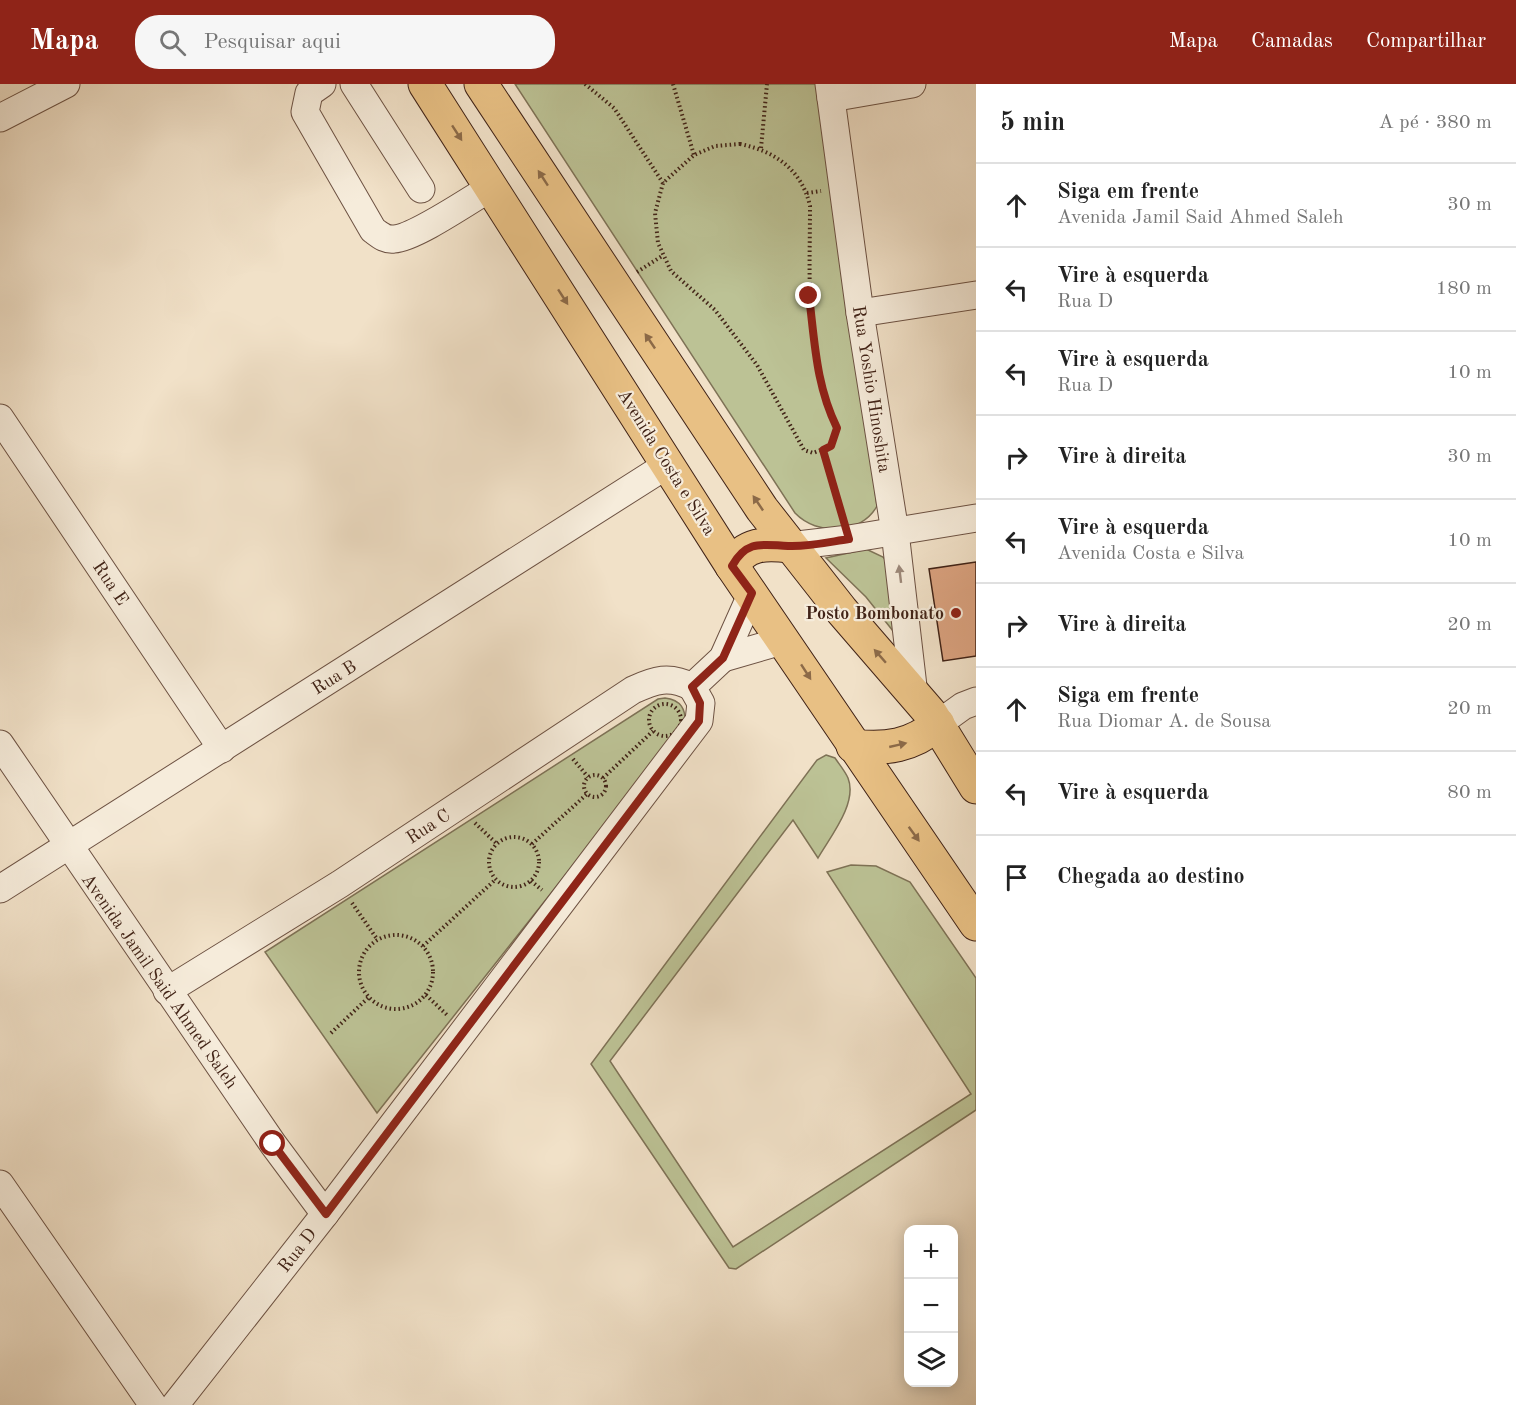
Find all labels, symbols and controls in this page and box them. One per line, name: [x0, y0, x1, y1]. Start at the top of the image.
search box: [135, 15, 555, 69]
icon: search: [156, 26, 189, 59]
text: Mapa: [30, 28, 99, 56]
text: Pesquisar aqui: [204, 31, 341, 53]
text: Mapa: [1169, 31, 1218, 52]
text: Camadas: [1251, 31, 1333, 52]
text: Compartilhar: [1366, 31, 1486, 52]
text: 5 min: [1000, 110, 1065, 136]
text: A pé · 380 m: [1378, 113, 1492, 133]
one-way arrow: [451, 125, 462, 141]
one-way arrow: [537, 170, 548, 187]
text: Siga em frente: [1057, 181, 1199, 203]
icon: ahead: [1000, 189, 1033, 222]
text: 30 m: [1447, 195, 1492, 215]
text: Avenida Jamil Said Ahmed Saleh: [1057, 208, 1344, 228]
text: Vire à esquerda: [1057, 265, 1209, 287]
icon: left: [1000, 273, 1033, 306]
text: 180 m: [1436, 279, 1492, 299]
route end: [795, 282, 821, 308]
one-way arrow: [557, 289, 568, 305]
text: Rua D: [1057, 292, 1113, 312]
street label: Rua Yoshio Hinoshita: [849, 304, 893, 474]
one-way arrow: [645, 333, 656, 349]
text: Vire à esquerda: [1057, 349, 1209, 371]
icon: left: [1000, 357, 1033, 390]
text: 10 m: [1447, 363, 1492, 383]
text: Rua D: [1057, 376, 1113, 396]
street label: Avenida Costa e Silva: [614, 386, 718, 539]
icon: right: [1000, 441, 1033, 474]
text: Vire à direita: [1057, 446, 1187, 468]
text: 30 m: [1447, 447, 1492, 467]
one-way arrow: [753, 495, 764, 512]
text: Vire à esquerda: [1057, 517, 1209, 539]
icon: left: [1000, 525, 1033, 558]
text: 10 m: [1447, 531, 1492, 551]
text: Avenida Costa e Silva: [1057, 544, 1244, 564]
street label: Rua E: [89, 558, 131, 609]
one-way arrow: [895, 564, 905, 583]
place label: Posto Bombonato: [805, 605, 944, 623]
marker: Posto Bombonato: [949, 606, 963, 620]
icon: right: [1000, 609, 1033, 642]
text: Vire à direita: [1057, 614, 1187, 636]
text: 20 m: [1447, 615, 1492, 635]
one-way arrow: [873, 648, 887, 663]
street label: Rua B: [309, 657, 360, 698]
one-way arrow: [800, 664, 811, 680]
text: Siga em frente: [1057, 685, 1199, 707]
icon: ahead: [1000, 693, 1033, 726]
text: 20 m: [1447, 699, 1492, 719]
text: Rua Diomar A. de Sousa: [1057, 712, 1271, 732]
one-way arrow: [889, 740, 908, 750]
icon: left: [1000, 777, 1033, 810]
text: Vire à esquerda: [1057, 782, 1209, 804]
text: 80 m: [1447, 783, 1492, 803]
street label: Rua C: [403, 806, 454, 848]
one-way arrow: [908, 826, 920, 841]
icon: arrive: [1000, 861, 1033, 894]
text: Chegada ao destino: [1057, 866, 1245, 888]
street label: Avenida Jamil Said Ahmed Saleh: [78, 871, 241, 1093]
route start: [259, 1130, 285, 1156]
street label: Rua D: [275, 1225, 320, 1276]
map controls: [904, 1225, 958, 1387]
button: +: [904, 1225, 958, 1279]
button: −: [904, 1279, 958, 1333]
button: layers: [904, 1333, 958, 1387]

